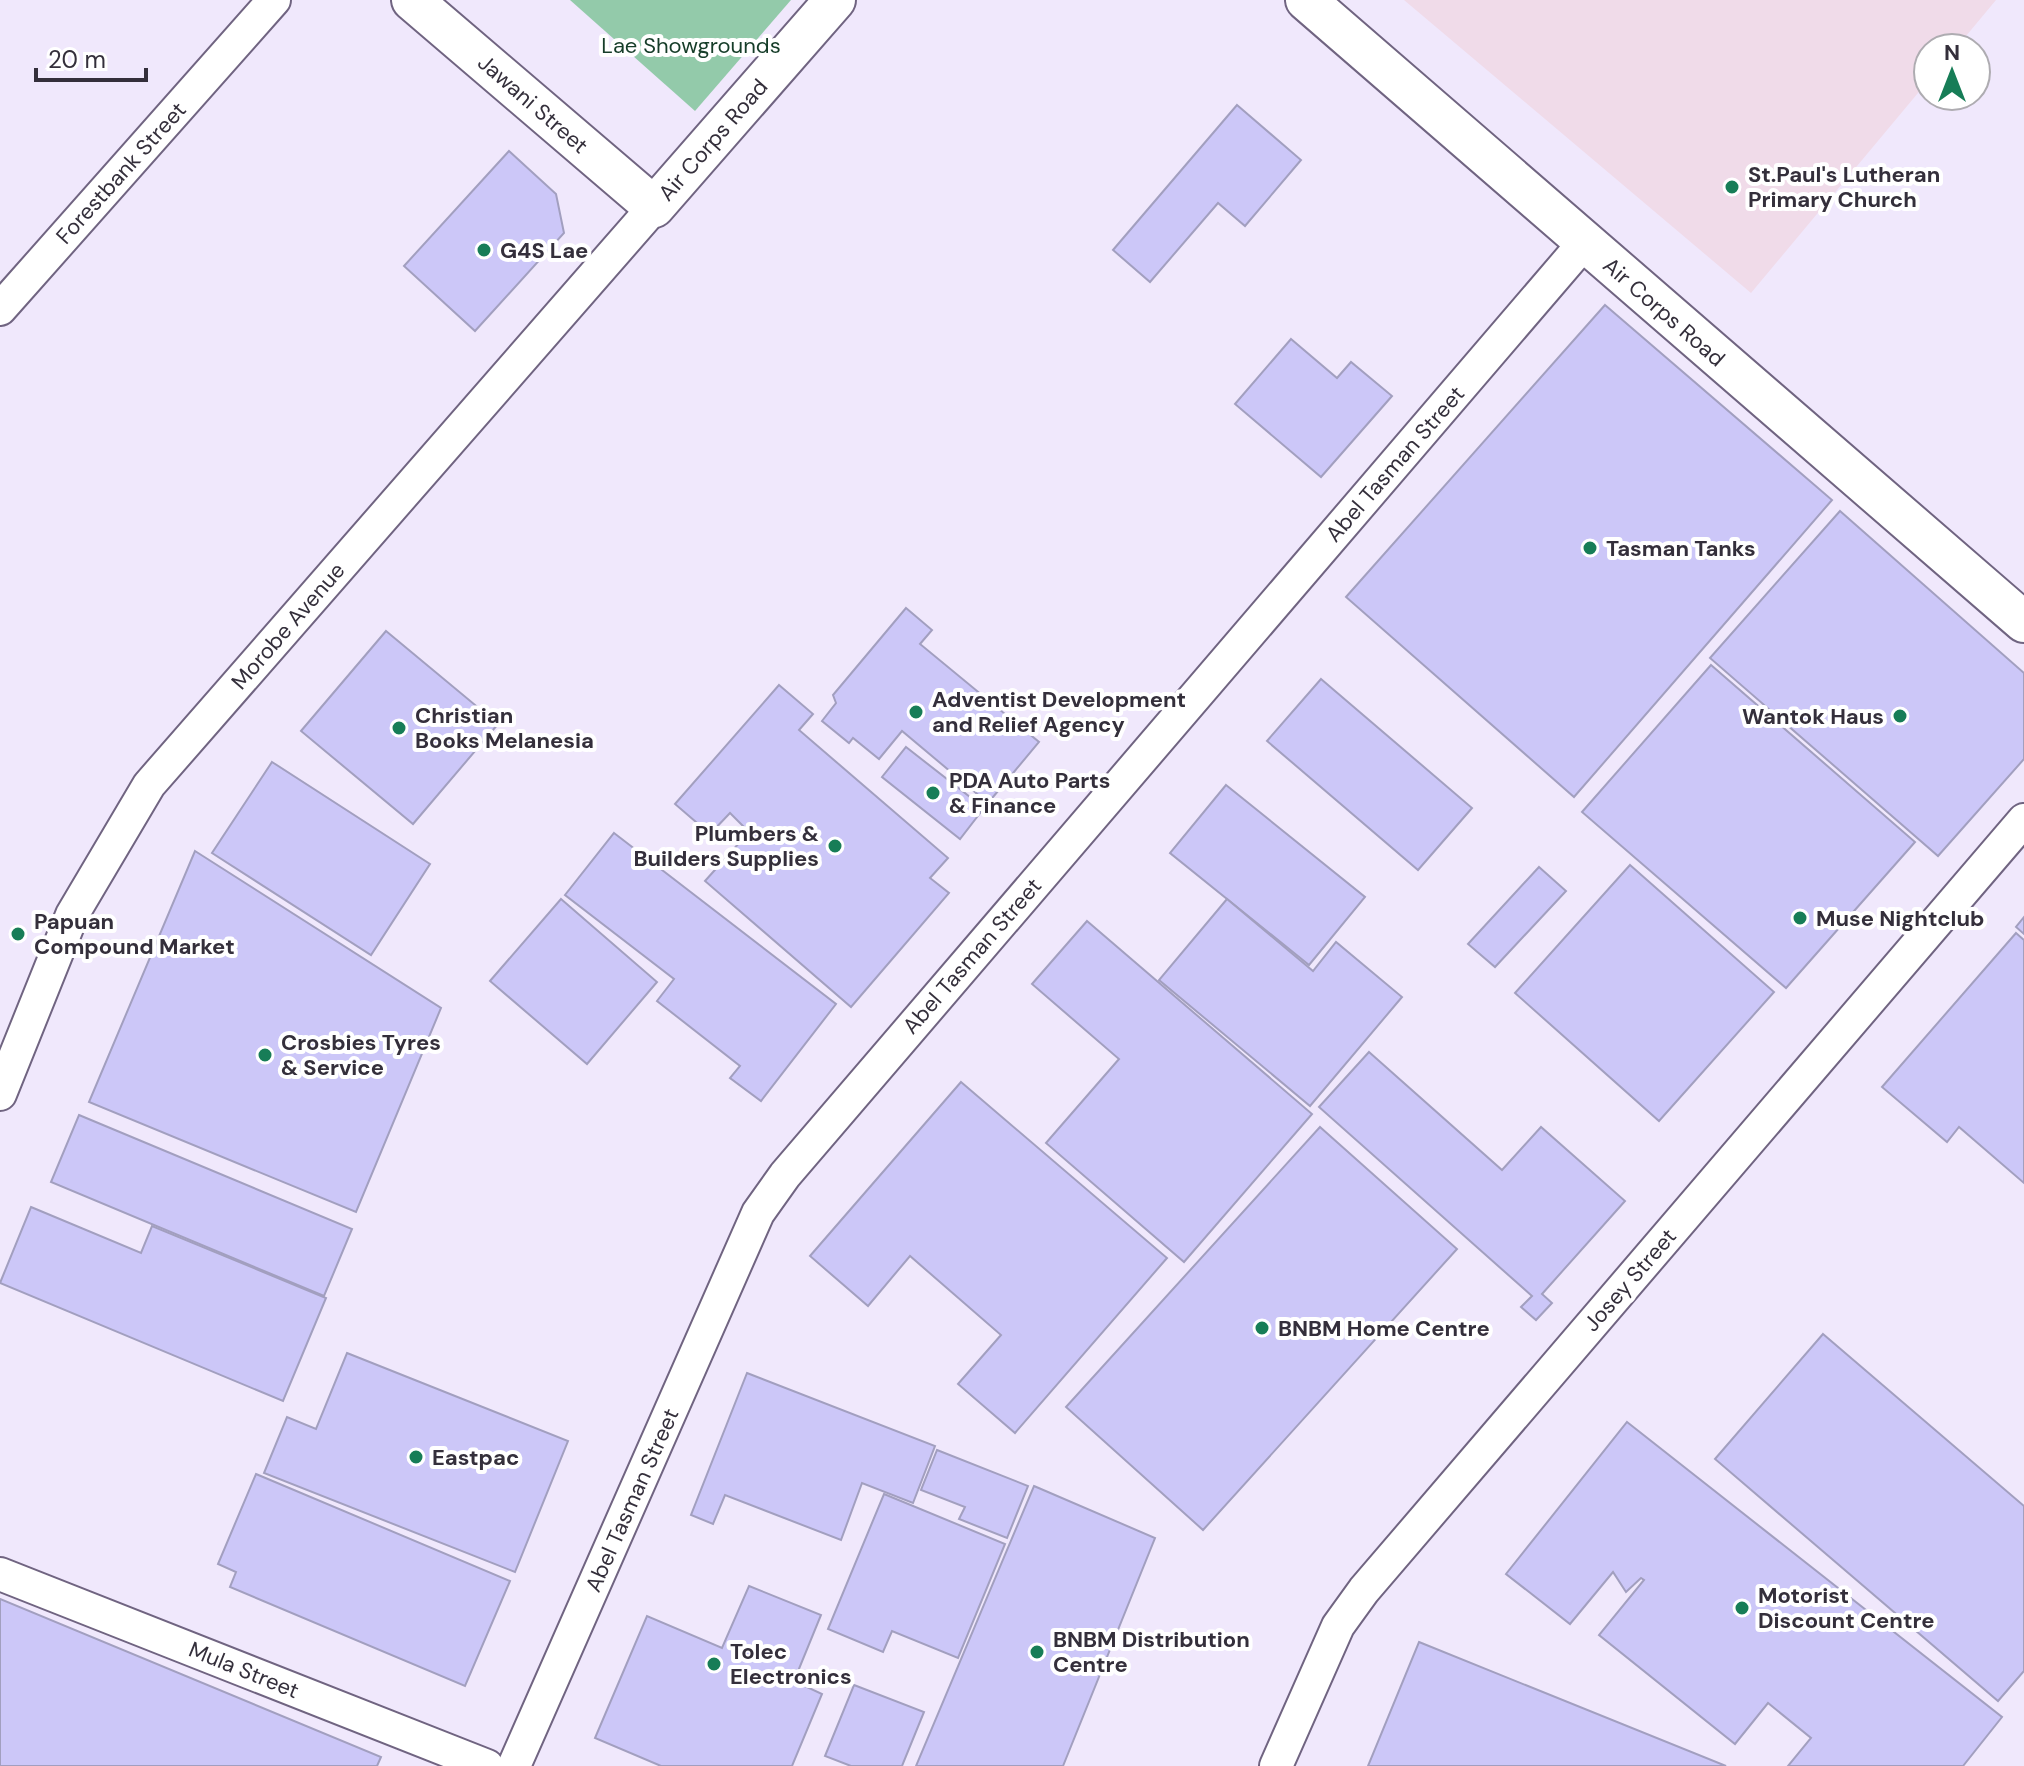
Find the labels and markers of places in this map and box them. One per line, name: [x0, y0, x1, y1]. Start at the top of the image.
place label: St.Paul's Lutheran Primary Church: [1748, 160, 1940, 214]
marker: St.Paul's Lutheran Primary Church: [1723, 178, 1741, 196]
place label: G4S Lae: [500, 236, 588, 265]
marker: G4S Lae: [475, 241, 493, 259]
place label: Tasman Tanks: [1606, 534, 1756, 563]
marker: Tasman Tanks: [1581, 539, 1599, 557]
place label: Adventist Development and Relief Agency: [932, 685, 1186, 739]
place label: Christian Books Melanesia: [415, 701, 594, 755]
place label: Wantok Haus: [1742, 702, 1884, 731]
marker: Adventist Development and Relief Agency: [907, 703, 925, 721]
marker: Wantok Haus: [1891, 707, 1909, 725]
marker: Christian Books Melanesia: [390, 719, 408, 737]
place label: PDA Auto Parts & Finance: [949, 766, 1111, 820]
marker: PDA Auto Parts & Finance: [924, 784, 942, 802]
place label: Plumbers & Builders Supplies: [633, 819, 819, 873]
marker: Plumbers & Builders Supplies: [826, 837, 844, 855]
place label: Muse Nightclub: [1816, 904, 1984, 933]
place label: Papuan Compound Market: [34, 907, 235, 961]
marker: Muse Nightclub: [1791, 909, 1809, 927]
marker: Papuan Compound Market: [9, 925, 27, 943]
place label: Crosbies Tyres & Service: [281, 1028, 441, 1082]
marker: Crosbies Tyres & Service: [256, 1046, 274, 1064]
place label: BNBM Home Centre: [1278, 1314, 1490, 1343]
marker: BNBM Home Centre: [1253, 1319, 1271, 1337]
place label: Eastpac: [432, 1443, 519, 1472]
marker: Eastpac: [407, 1448, 425, 1466]
place label: Motorist Discount Centre: [1758, 1581, 1935, 1635]
marker: Motorist Discount Centre: [1733, 1599, 1751, 1617]
place label: BNBM Distribution Centre: [1053, 1625, 1250, 1679]
place label: Tolec Electronics: [730, 1637, 852, 1691]
marker: BNBM Distribution Centre: [1028, 1643, 1046, 1661]
marker: Tolec Electronics: [705, 1655, 723, 1673]

